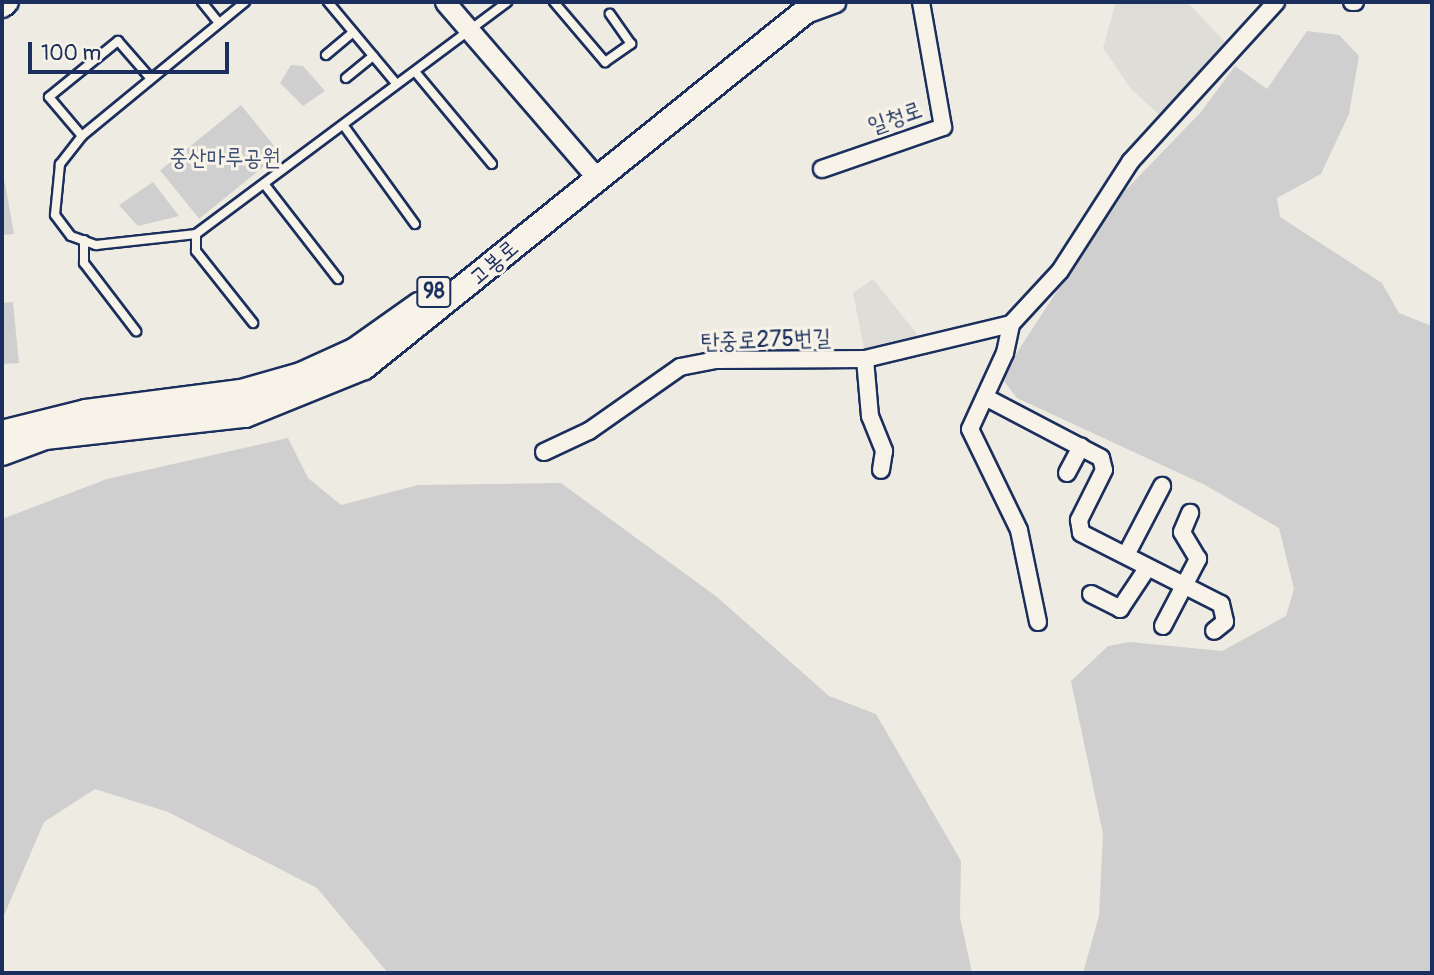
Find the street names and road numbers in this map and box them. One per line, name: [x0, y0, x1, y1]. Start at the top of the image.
street label: 일청로: [864, 96, 926, 140]
street label: 고봉로: [464, 234, 524, 292]
road number: 98: [415, 274, 453, 310]
street label: 탄중로275번길: [701, 324, 831, 356]

